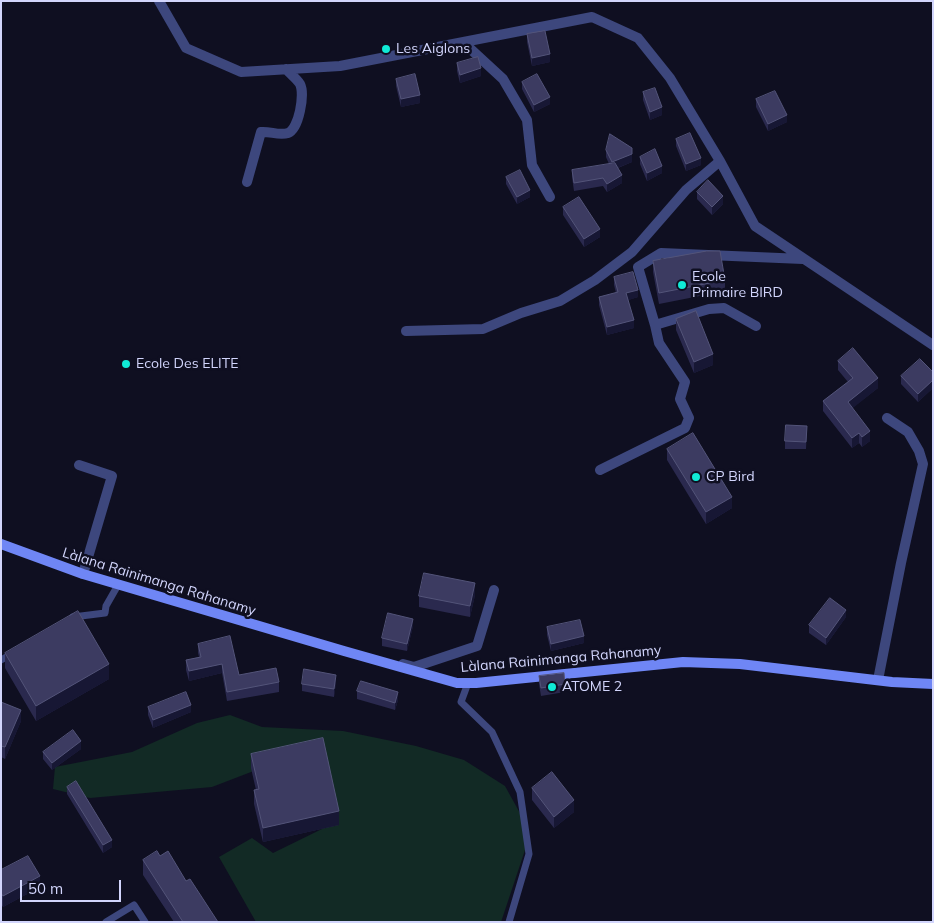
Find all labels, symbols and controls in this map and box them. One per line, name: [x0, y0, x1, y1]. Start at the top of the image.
place label: Les Aiglons: [396, 41, 470, 57]
marker: Les Aiglons: [380, 43, 392, 55]
place label: Ecole Primaire BIRD: [692, 269, 783, 302]
marker: Ecole Primaire BIRD: [676, 279, 688, 291]
place label: Ecole Des ELITE: [136, 356, 238, 372]
marker: Ecole Des ELITE: [120, 358, 132, 370]
place label: CP Bird: [706, 469, 755, 485]
marker: CP Bird: [690, 471, 702, 483]
street label: Làlana Rainimanga Rahanamy: [60, 545, 258, 619]
street label: Làlana Rainimanga Rahanamy: [460, 642, 662, 676]
place label: ATOME 2: [562, 679, 622, 695]
marker: ATOME 2: [546, 681, 558, 693]
scale bar: [22, 870, 124, 902]
text: 50 m: [28, 879, 63, 898]

